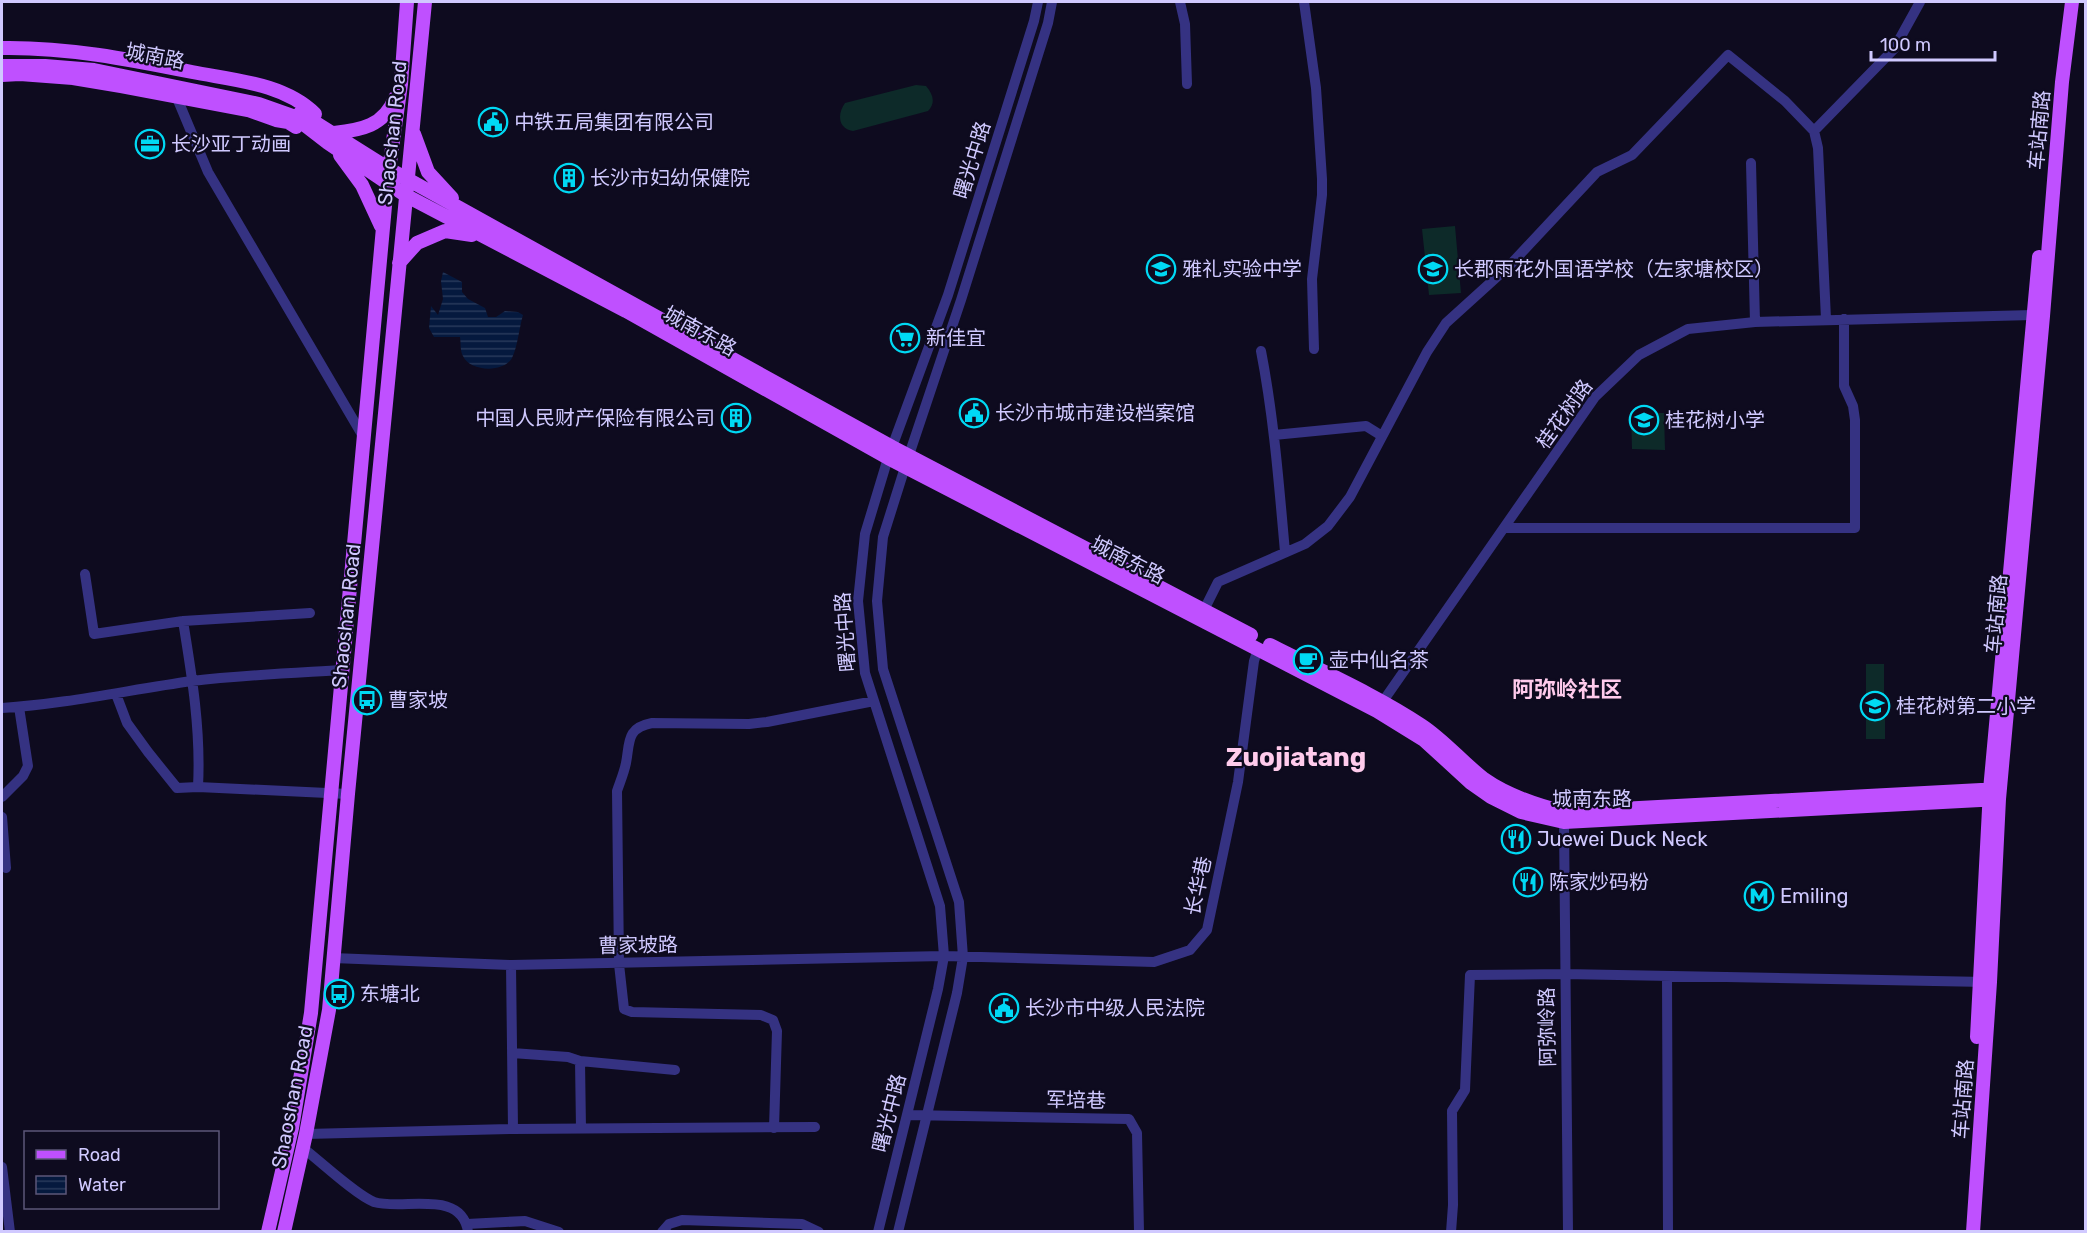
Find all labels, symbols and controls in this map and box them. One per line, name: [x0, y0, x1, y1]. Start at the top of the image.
scale bar: [1871, 24, 1996, 62]
text: 100 m: [1880, 34, 1931, 56]
street label: 城南路: [123, 38, 187, 74]
street label: Shaoshan Road: [372, 60, 412, 206]
street label: 车站南路: [2024, 89, 2054, 171]
public building icon: 中铁五局集团有限公司: [477, 106, 509, 138]
place label: 中铁五局集团有限公司: [514, 110, 714, 134]
street label: 曙光中路: [949, 118, 995, 202]
office icon: 长沙亚丁动画: [134, 128, 166, 160]
place label: 长沙亚丁动画: [171, 132, 291, 156]
building icon: 长沙市妇幼保健院: [553, 162, 585, 194]
place label: 长沙市妇幼保健院: [590, 166, 750, 190]
school or university icon: 雅礼实验中学: [1145, 253, 1177, 285]
school or university icon: 长郡雨花外国语学校（左家塘校区）: [1417, 253, 1449, 285]
place label: 雅礼实验中学: [1182, 257, 1302, 281]
place label: 长郡雨花外国语学校（左家塘校区）: [1454, 257, 1774, 281]
street label: 城南东路: [659, 301, 741, 361]
supermarket icon: 新佳宜: [889, 322, 921, 354]
place label: 新佳宜: [926, 326, 986, 350]
street label: 桂花树路: [1531, 375, 1597, 453]
public building icon: 长沙市城市建设档案馆: [958, 397, 990, 429]
place label: 长沙市城市建设档案馆: [995, 401, 1195, 425]
building icon: 中国人民财产保险有限公司: [720, 402, 752, 434]
school or university icon: 桂花树小学: [1628, 404, 1660, 436]
place label: 中国人民财产保险有限公司: [475, 406, 715, 430]
place label: 桂花树小学: [1665, 408, 1765, 432]
street label: 城南东路: [1087, 531, 1169, 589]
street label: Shaoshan Road: [326, 543, 366, 689]
street label: 车站南路: [1981, 573, 2011, 655]
street label: 曙光中路: [830, 591, 860, 673]
cafe icon: 壶中仙名茶: [1292, 644, 1324, 676]
place label: 壶中仙名茶: [1329, 648, 1429, 672]
district label: 阿弥岭社区: [1512, 676, 1622, 703]
bus stop icon: 曹家坡: [351, 684, 383, 716]
place label: 曹家坡: [388, 688, 448, 712]
school or university icon: 桂花树第二小学: [1859, 690, 1891, 722]
place label: 桂花树第二小学: [1896, 694, 2036, 718]
district label: Zuojiatang: [1226, 742, 1366, 773]
street label: 城南东路: [1552, 787, 1632, 811]
restaurant icon: Juewei Duck Neck: [1500, 823, 1532, 855]
place label: Juewei Duck Neck: [1537, 827, 1708, 851]
street label: 长华巷: [1180, 854, 1216, 918]
restaurant icon: 陈家炒码粉: [1512, 866, 1544, 898]
place label: 陈家炒码粉: [1549, 870, 1649, 894]
metro station icon: Emiling: [1743, 880, 1775, 912]
place label: Emiling: [1780, 884, 1849, 908]
street label: 曹家坡路: [598, 932, 678, 958]
bus stop icon: 东塘北: [323, 978, 355, 1010]
place label: 东塘北: [360, 982, 420, 1006]
street label: 阿弥岭路: [1534, 987, 1560, 1067]
public building icon: 长沙市中级人民法院: [988, 992, 1020, 1024]
place label: 长沙市中级人民法院: [1025, 996, 1205, 1020]
street label: Shaoshan Road: [266, 1024, 318, 1170]
street label: 车站南路: [1948, 1058, 1978, 1140]
street label: 曙光中路: [868, 1071, 910, 1155]
street label: 军培巷: [1046, 1087, 1106, 1113]
legend: [24, 1131, 219, 1209]
text: Road: [78, 1144, 121, 1166]
text: Water: [78, 1174, 126, 1196]

